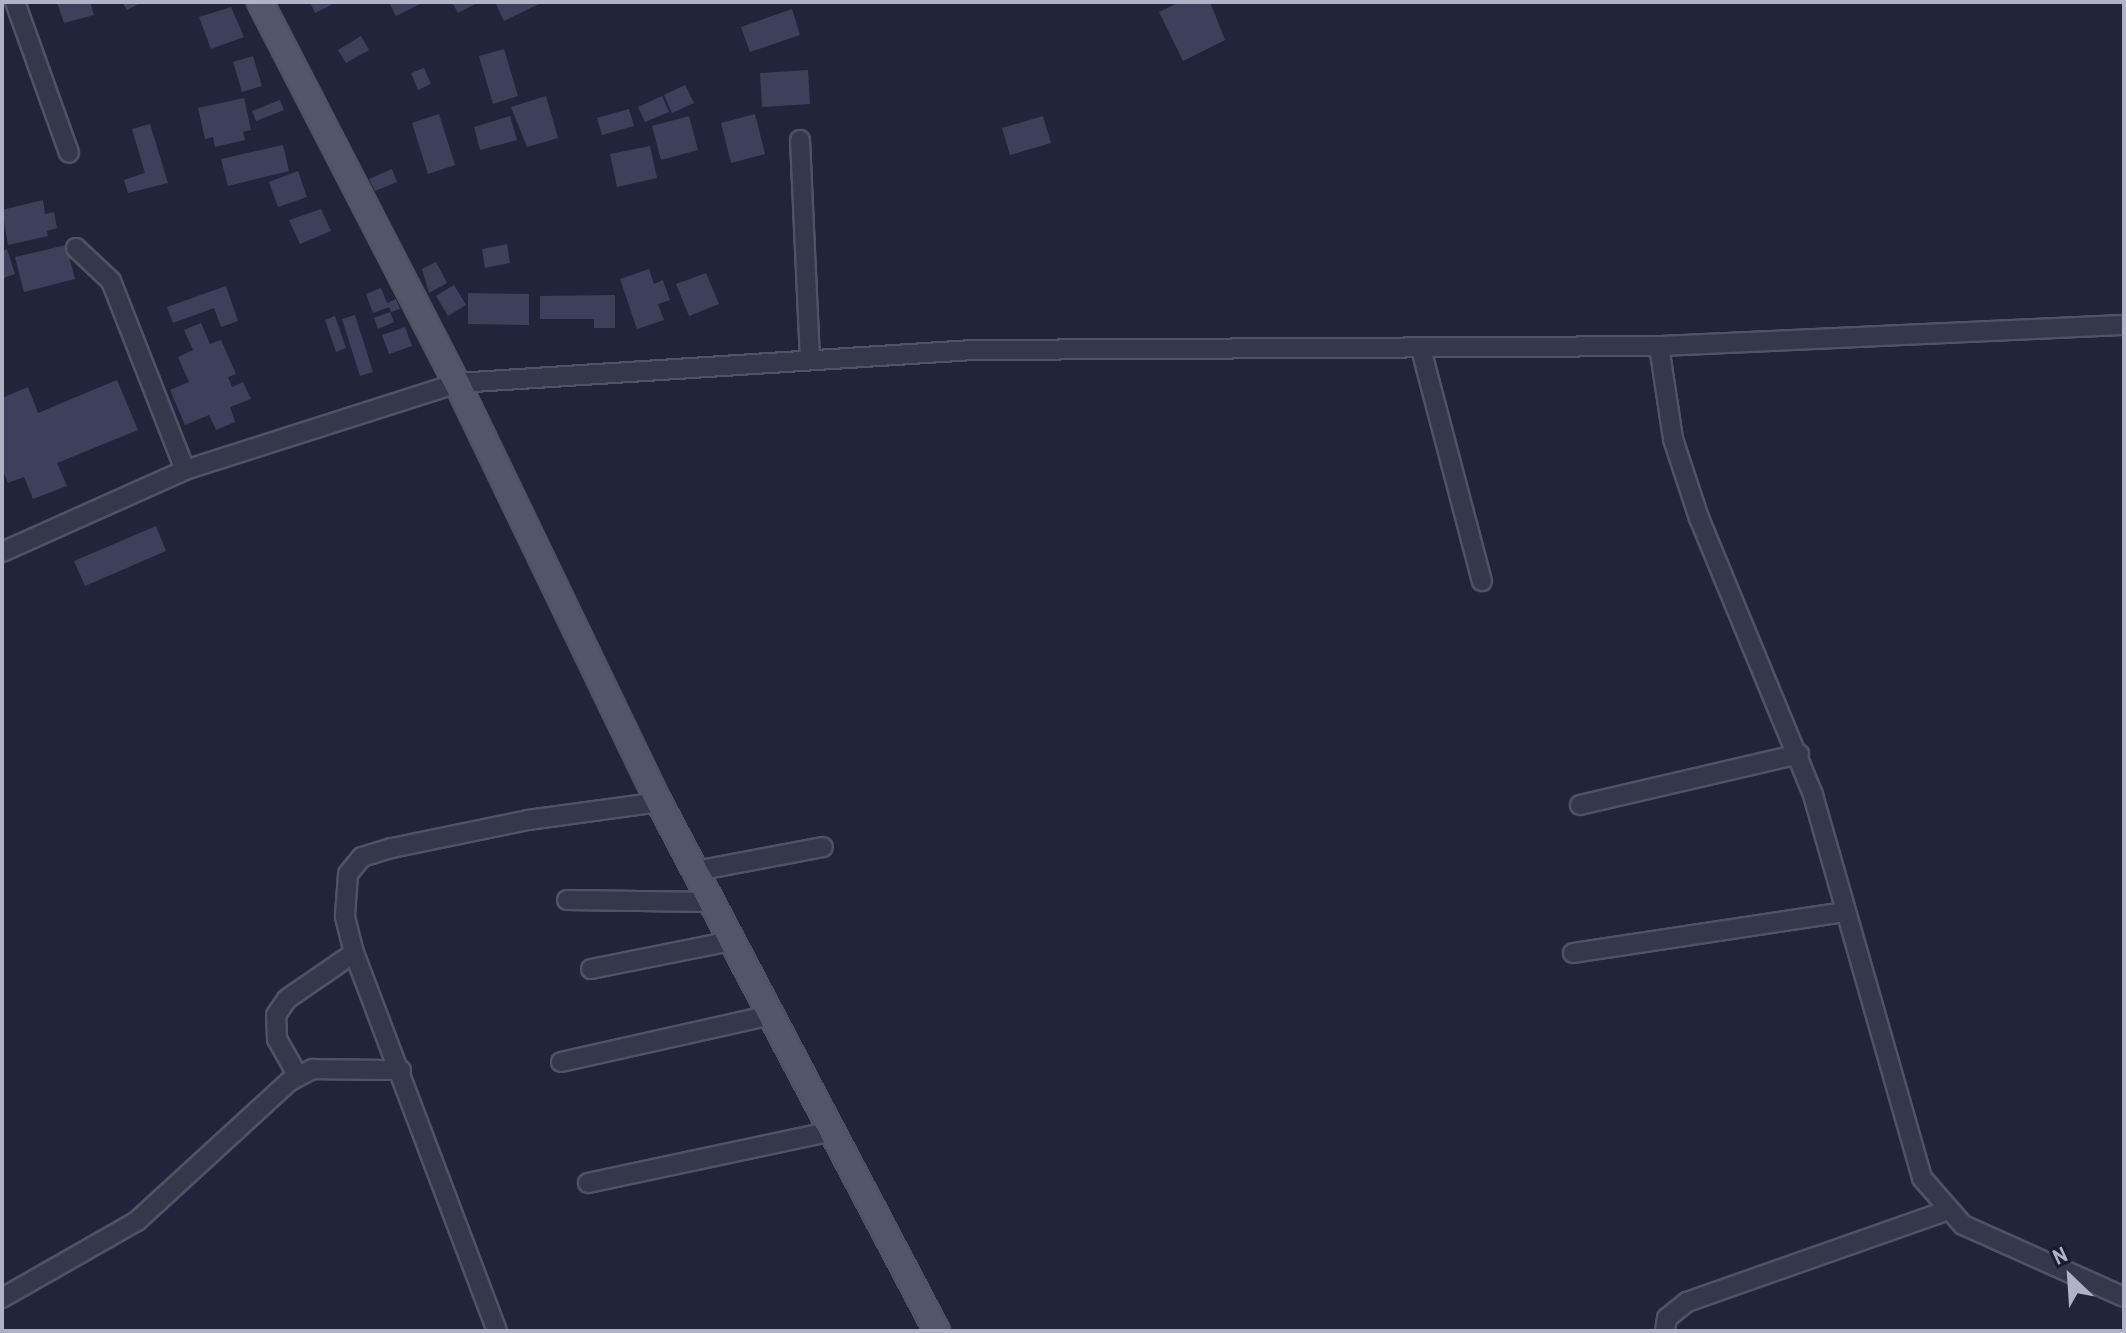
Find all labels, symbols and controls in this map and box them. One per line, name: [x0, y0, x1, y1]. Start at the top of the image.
north arrow: [2030, 1237, 2110, 1317]
text: N: [2048, 1239, 2072, 1272]

